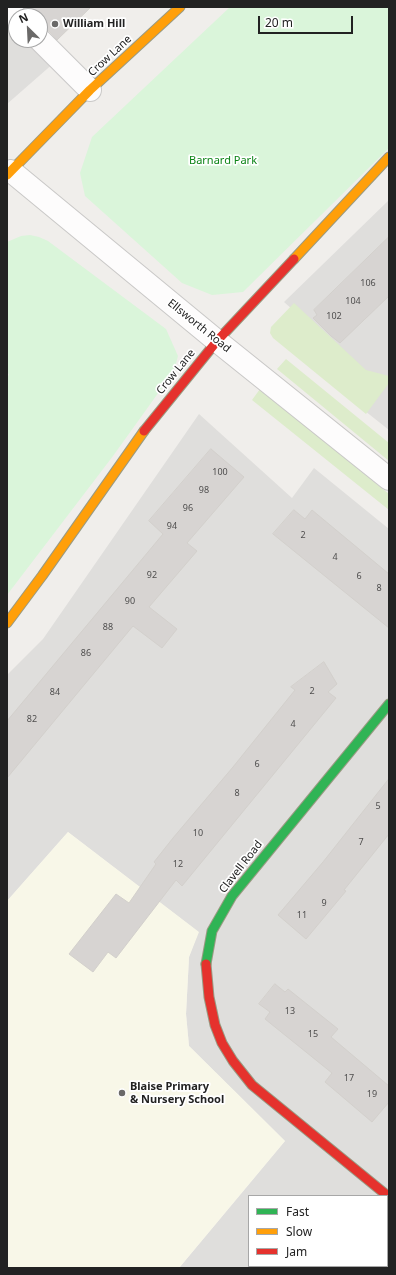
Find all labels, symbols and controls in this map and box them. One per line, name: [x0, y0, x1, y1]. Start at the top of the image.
north arrow: [8, 8, 48, 48]
scale bar: [260, 8, 355, 34]
text: N: [16, 9, 30, 26]
text: 20 m: [265, 14, 293, 31]
place label: William Hill: [63, 17, 125, 31]
marker: William Hill: [50, 19, 60, 29]
street label: Crow Lane: [86, 33, 134, 79]
park label: Barnard Park: [189, 154, 257, 168]
house number: 106: [360, 278, 376, 288]
house number: 104: [345, 296, 361, 306]
street label: Ellsworth Road: [165, 297, 233, 355]
house number: 102: [326, 311, 342, 321]
street label: Crow Lane: [154, 347, 198, 397]
house number: 100: [212, 467, 228, 477]
house number: 98: [199, 485, 209, 495]
house number: 96: [183, 503, 193, 513]
house number: 94: [167, 521, 177, 531]
house number: 2: [300, 530, 306, 540]
house number: 4: [332, 552, 338, 562]
house number: 92: [147, 570, 157, 580]
house number: 6: [356, 571, 362, 581]
house number: 8: [376, 583, 382, 593]
house number: 90: [125, 596, 135, 606]
house number: 88: [103, 622, 113, 632]
house number: 86: [81, 648, 91, 658]
house number: 2: [309, 686, 315, 696]
house number: 84: [50, 687, 60, 697]
house number: 82: [27, 714, 37, 724]
house number: 4: [290, 719, 296, 729]
house number: 6: [254, 759, 260, 769]
house number: 8: [234, 788, 240, 798]
house number: 5: [375, 801, 381, 811]
house number: 10: [193, 828, 203, 838]
house number: 7: [358, 837, 364, 847]
street label: Clavell Road: [216, 838, 266, 896]
house number: 12: [173, 859, 183, 869]
house number: 9: [321, 898, 327, 908]
house number: 11: [297, 910, 307, 920]
house number: 13: [285, 1006, 295, 1016]
house number: 15: [308, 1029, 318, 1039]
house number: 17: [344, 1073, 354, 1083]
place label: Blaise Primary & Nursery School: [130, 1080, 224, 1106]
marker: Blaise Primary & Nursery School: [117, 1088, 127, 1098]
house number: 19: [367, 1089, 377, 1099]
legend: [248, 1195, 388, 1267]
text: Fast: [286, 1203, 309, 1220]
text: Slow: [286, 1223, 312, 1240]
text: Jam: [286, 1243, 307, 1260]

